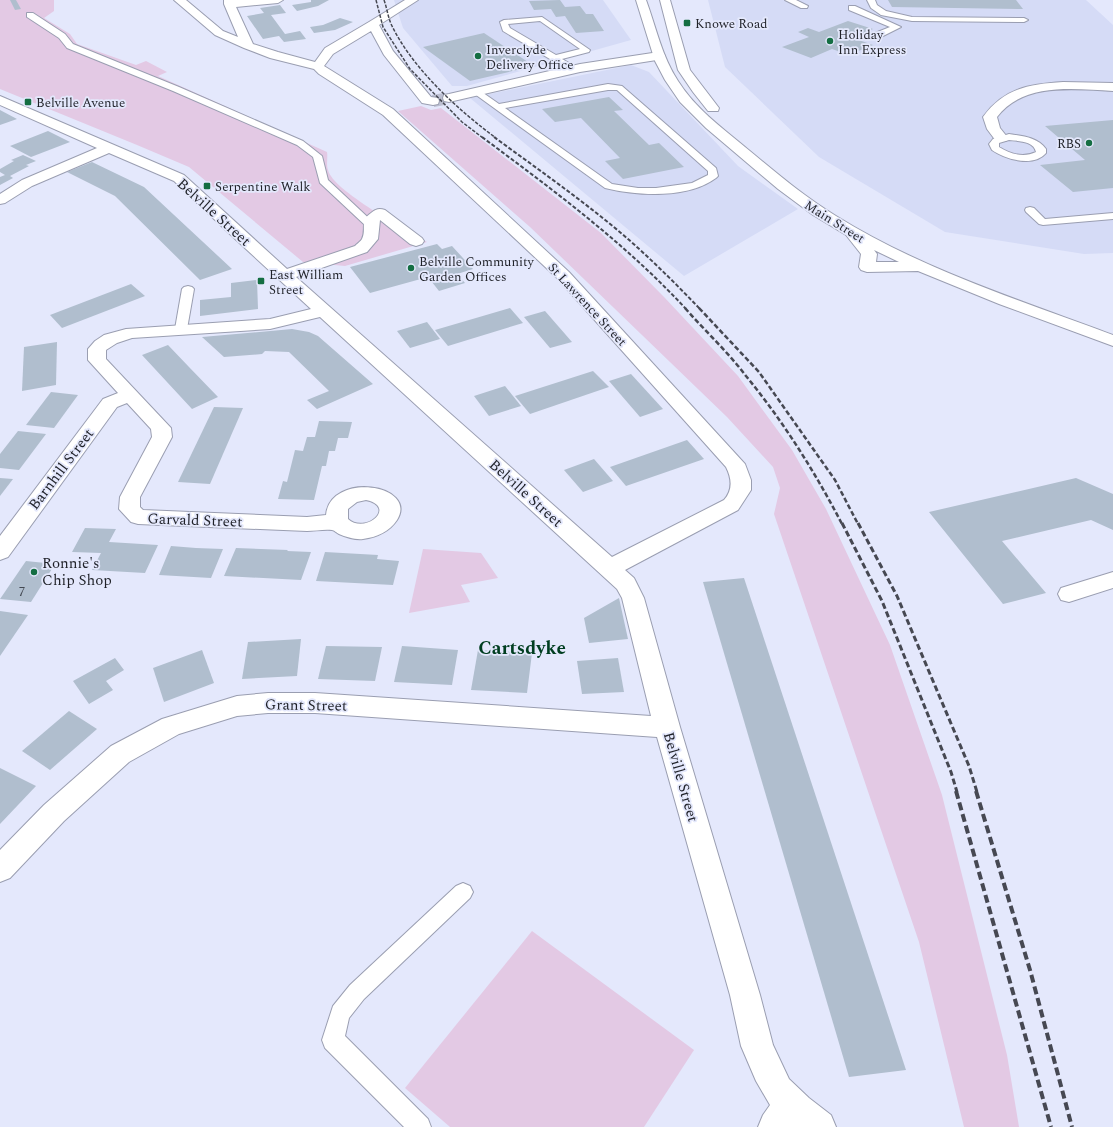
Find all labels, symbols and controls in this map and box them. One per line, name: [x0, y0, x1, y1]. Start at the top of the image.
place label: Knowe Road: [695, 14, 768, 34]
marker: Knowe Road: [682, 18, 692, 28]
place label: Holiday Inn Express: [838, 25, 906, 60]
marker: Holiday Inn Express: [825, 36, 835, 46]
place label: Inverclyde Delivery Office: [486, 40, 574, 75]
marker: Inverclyde Delivery Office: [473, 51, 483, 61]
place label: Belville Avenue: [36, 93, 125, 113]
marker: Belville Avenue: [23, 97, 33, 107]
place label: RBS: [1057, 134, 1081, 154]
marker: RBS: [1084, 138, 1094, 148]
street label: Belville Street: [171, 173, 256, 252]
place label: Serpentine Walk: [215, 177, 311, 197]
marker: Serpentine Walk: [202, 181, 212, 191]
street label: Main Street: [800, 195, 869, 249]
place label: Belville Community Garden Offices: [419, 252, 535, 287]
street label: St Lawrence Street: [543, 258, 632, 351]
marker: Belville Community Garden Offices: [406, 263, 416, 273]
place label: East William Street: [269, 265, 343, 300]
marker: East William Street: [256, 276, 266, 286]
street label: Barnhill Street: [23, 424, 100, 515]
street label: Belville Street: [483, 454, 568, 533]
street label: Garvald Street: [147, 507, 243, 534]
place label: Ronnie's Chip Shop: [42, 552, 112, 592]
marker: Ronnie's Chip Shop: [29, 567, 39, 577]
house number: 7: [19, 582, 25, 602]
district label: Cartsdyke: [478, 634, 566, 663]
street label: Grant Street: [265, 693, 347, 718]
street label: Belville Street: [657, 729, 704, 825]

